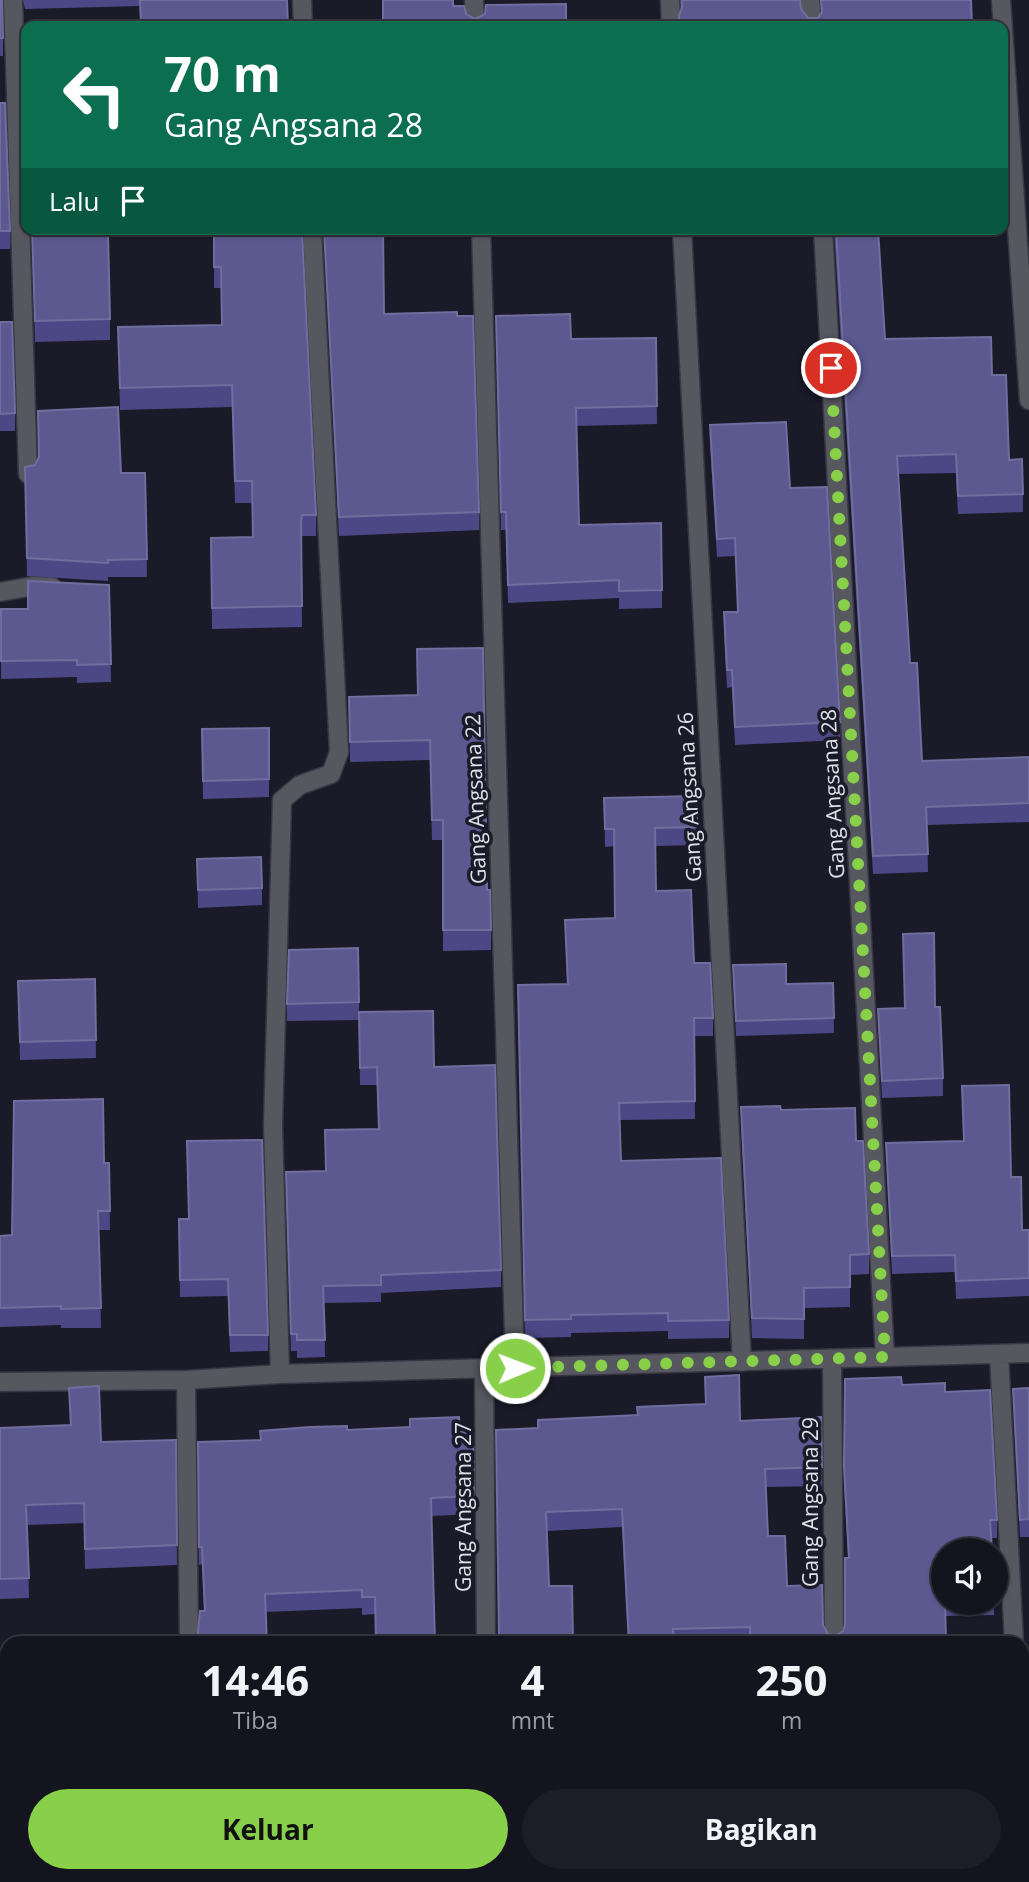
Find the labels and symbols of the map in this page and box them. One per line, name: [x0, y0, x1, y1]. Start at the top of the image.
pin: [801, 338, 861, 398]
street label: Gang Angsana 28: [814, 708, 850, 880]
street label: Gang Angsana 26: [671, 711, 707, 883]
street label: Gang Angsana 22: [458, 714, 492, 884]
position arrow: [478, 1331, 552, 1405]
street label: Gang Angsana 29: [796, 1417, 824, 1587]
street label: Gang Angsana 27: [449, 1422, 477, 1592]

